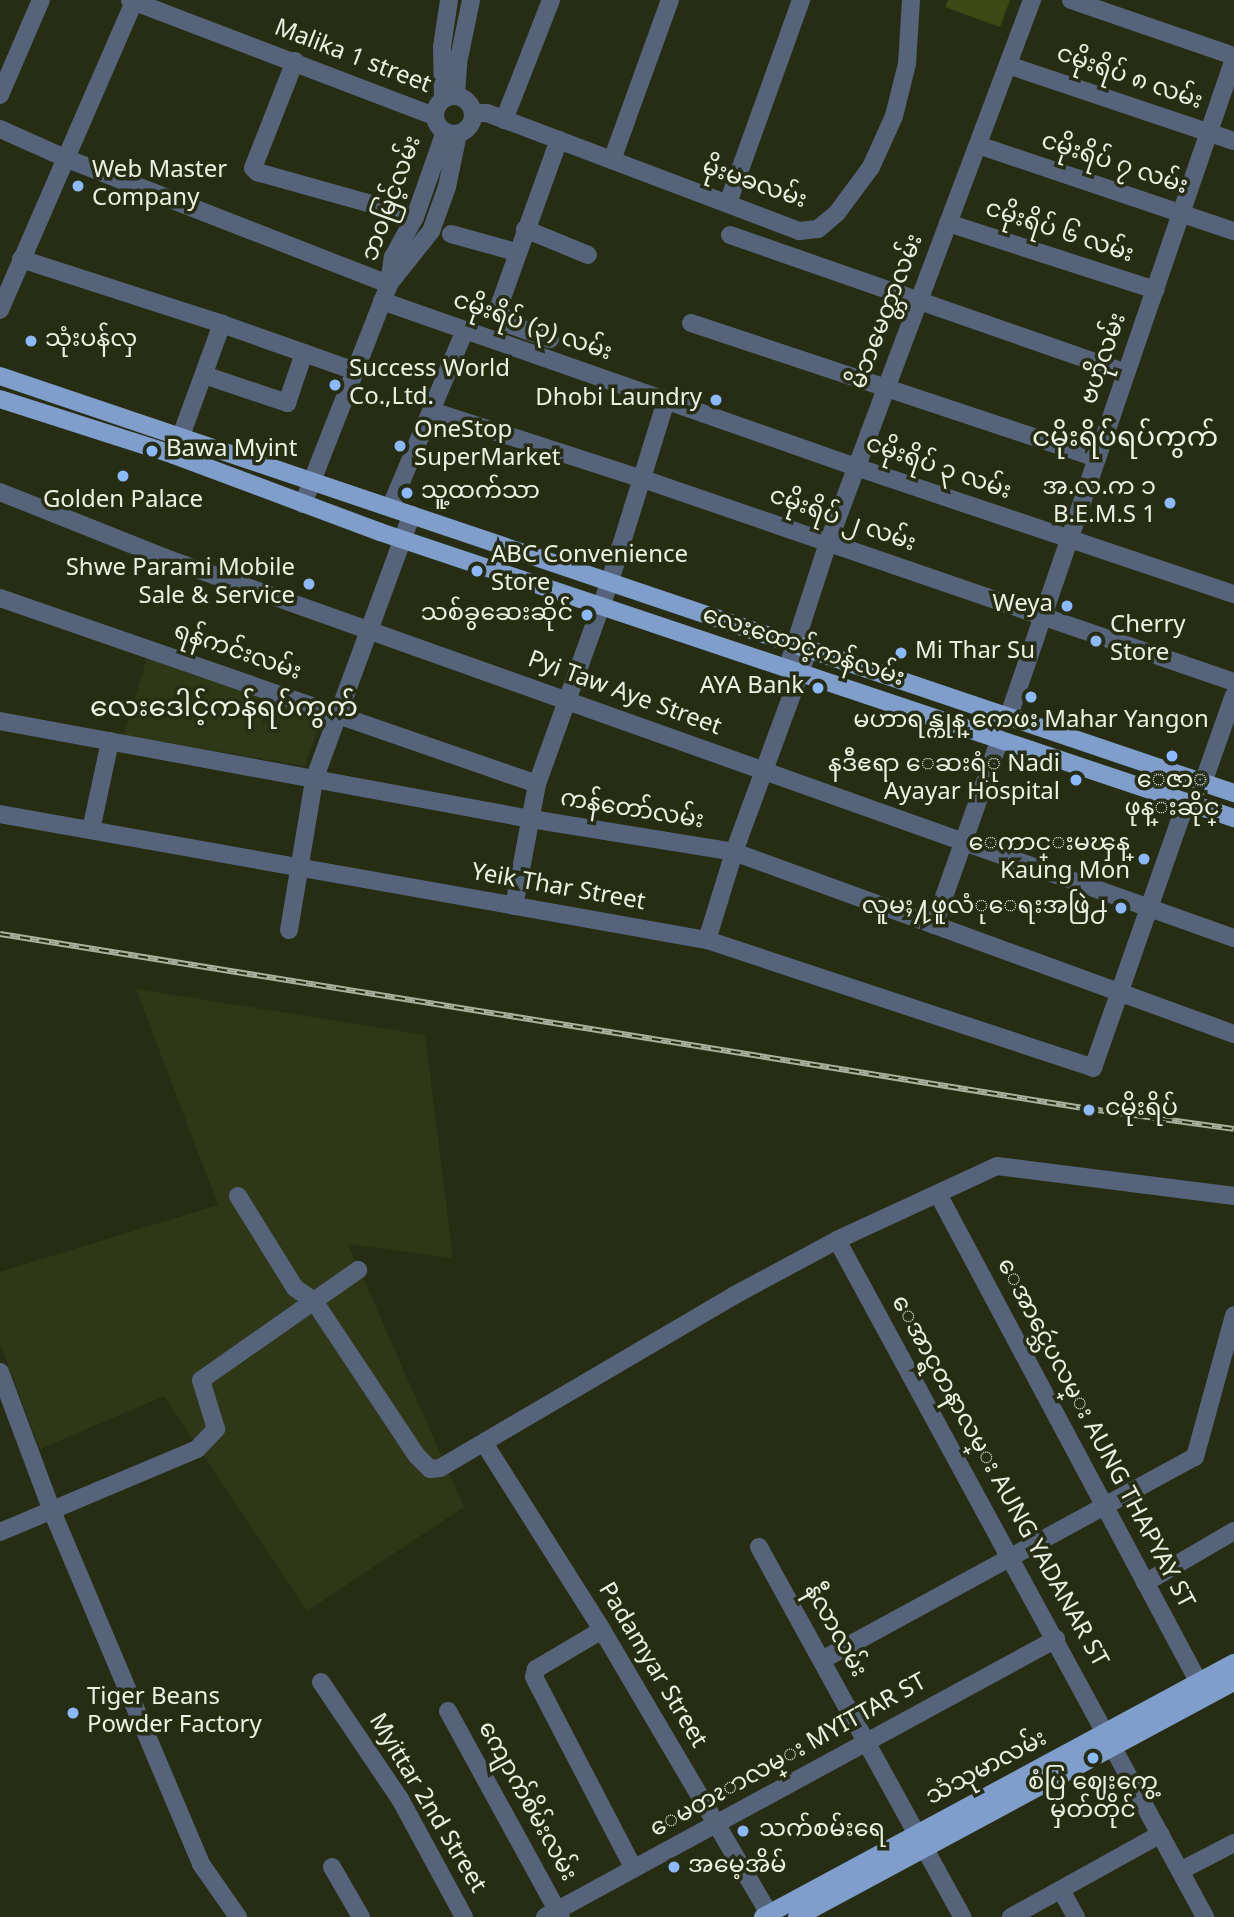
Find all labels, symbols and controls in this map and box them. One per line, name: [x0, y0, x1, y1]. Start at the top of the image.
street label: Malika 1 street: [270, 15, 434, 101]
street label: ငမိုးရိပ် ၈ လမ်း: [1052, 41, 1206, 117]
street label: ငမိုးရိပ် ၇ လမ်း: [1037, 128, 1191, 202]
street label: ဘ၀မြင့်လမ်း: [357, 132, 429, 266]
street label: မိုးမခလမ်း: [698, 154, 810, 216]
place label: Web Master Company: [92, 158, 227, 214]
marker: Web Master Company: [70, 178, 86, 194]
street label: ငမိုးရိပ် ၆ လမ်း: [981, 195, 1137, 271]
street label: မိဘမေတ္တာလမ်း: [845, 230, 931, 394]
street label: ငမိုးရိပ် (၃) လမ်း: [449, 287, 615, 369]
street label: ဗဟိုလမ်း: [1076, 310, 1134, 408]
place label: သုံးပန်လှ: [45, 327, 137, 355]
marker: သုံးပန်လှ: [23, 333, 39, 349]
place label: Success World Co.,Ltd.: [349, 357, 510, 413]
marker: Success World Co.,Ltd.: [327, 377, 343, 393]
place label: Dhobi Laundry: [535, 386, 702, 414]
marker: Dhobi Laundry: [708, 392, 724, 408]
place label: OneStop SuperMarket: [414, 418, 560, 474]
district label: ငမိုးရိပ်ရပ်ကွက်: [1032, 423, 1218, 457]
street label: ငမိုးရိပ် ၃ လမ်း: [862, 431, 1014, 507]
place label: Bawa Myint: [166, 437, 297, 465]
marker: OneStop SuperMarket: [392, 438, 408, 454]
marker: Bawa Myint: [144, 443, 160, 459]
marker: Golden Palace: [115, 468, 131, 484]
place label: အ.လ.က ၁ B.E.M.S 1: [1042, 475, 1156, 531]
place label: သူ့ထက်သာ: [421, 479, 540, 507]
street label: ငမိုးရိပ် ၂ လမ်း: [765, 482, 919, 560]
marker: သူ့ထက်သာ: [399, 485, 415, 501]
place label: Golden Palace: [43, 488, 203, 516]
marker: အ.လ.က ၁ B.E.M.S 1: [1162, 495, 1178, 511]
place label: ABC Convenience Store: [491, 543, 688, 599]
place label: Shwe Parami Mobile Sale & Service: [66, 556, 295, 612]
marker: ABC Convenience Store: [469, 563, 485, 579]
marker: Shwe Parami Mobile Sale & Service: [301, 576, 317, 592]
place label: Weya: [992, 592, 1053, 620]
marker: Weya: [1059, 598, 1075, 614]
place label: သစ်ခွဆေးဆိုင်: [421, 601, 573, 629]
street label: လေးထောင့်ကန်လမ်း: [698, 602, 908, 694]
marker: သစ်ခွဆေးဆိုင်: [579, 607, 595, 623]
place label: Cherry Store: [1110, 613, 1186, 669]
street label: ရန်ကင်းလမ်း: [170, 618, 304, 688]
marker: Cherry Store: [1088, 633, 1104, 649]
place label: Mi Thar Su: [915, 639, 1035, 667]
marker: Mi Thar Su: [893, 645, 909, 661]
street label: Pyi Taw Aye Street: [523, 647, 725, 743]
place label: AYA Bank: [700, 674, 804, 702]
marker: AYA Bank: [810, 680, 826, 696]
marker: မဟာရန္ကုန္ ကေဖး Mahar Yangon: [1023, 689, 1039, 705]
district label: လေးဒေါင့်ကန်ရပ်ကွက်: [90, 693, 358, 727]
place label: မဟာရန္ကုန္ ကေဖး Mahar Yangon: [853, 708, 1209, 736]
marker: ေဇာ္ ဖုန္းဆိုင္: [1164, 748, 1180, 764]
place label: နဒီဧရာ ေဆးရံု Nadi Ayayar Hospital: [828, 752, 1060, 808]
place label: ေဇာ္ ဖုန္းဆိုင္: [1124, 768, 1220, 824]
marker: နဒီဧရာ ေဆးရံု Nadi Ayayar Hospital: [1066, 770, 1086, 790]
street label: ကန်တော်လမ်း: [558, 785, 706, 837]
place label: ေကာင္းမၾန္ Kaung Mon: [969, 831, 1130, 887]
marker: ေကာင္းမၾန္ Kaung Mon: [1136, 851, 1152, 867]
street label: Yeik Thar Street: [469, 860, 647, 918]
place label: လူမႈ႔ဖူလံုေရးအဖြဲ႕: [862, 894, 1107, 922]
marker: လူမႈ႔ဖူလံုေရးအဖြဲ႕: [1113, 900, 1129, 916]
place label: ငမိုးရိပ်: [1105, 1096, 1178, 1124]
marker: ငမိုးရိပ်: [1079, 1100, 1099, 1120]
street label: ေအာင္သေဴပလမ္း AUNG THAPYAY ST: [989, 1254, 1199, 1614]
street label: ေအာင္ရတနာလမ္း AUNG YADANAR ST: [883, 1291, 1113, 1673]
street label: Padamyar Street: [590, 1578, 712, 1754]
street label: နီလာလမ်း: [796, 1579, 872, 1683]
street label: ေမတၩာလမ္း MYITTAR ST: [646, 1669, 932, 1845]
place label: Tiger Beans Powder Factory: [87, 1685, 262, 1741]
marker: Tiger Beans Powder Factory: [65, 1705, 81, 1721]
street label: Myittar 2nd Street: [361, 1709, 491, 1899]
street label: ကျောက်စိမ်းလမ်း: [470, 1717, 582, 1887]
street label: သံသုမာလမ်း: [922, 1725, 1052, 1813]
marker: စံပြ ဈေးကွေ့ မှတ်တိုင်: [1085, 1750, 1101, 1766]
place label: စံပြ ဈေးကွေ့ မှတ်တိုင်: [1028, 1770, 1158, 1826]
place label: သက်စမ်းရေ: [759, 1817, 885, 1845]
marker: သက်စမ်းရေ: [733, 1821, 753, 1841]
place label: အမေ့အိမ်: [688, 1853, 787, 1881]
marker: အမေ့အိမ်: [666, 1859, 682, 1875]

